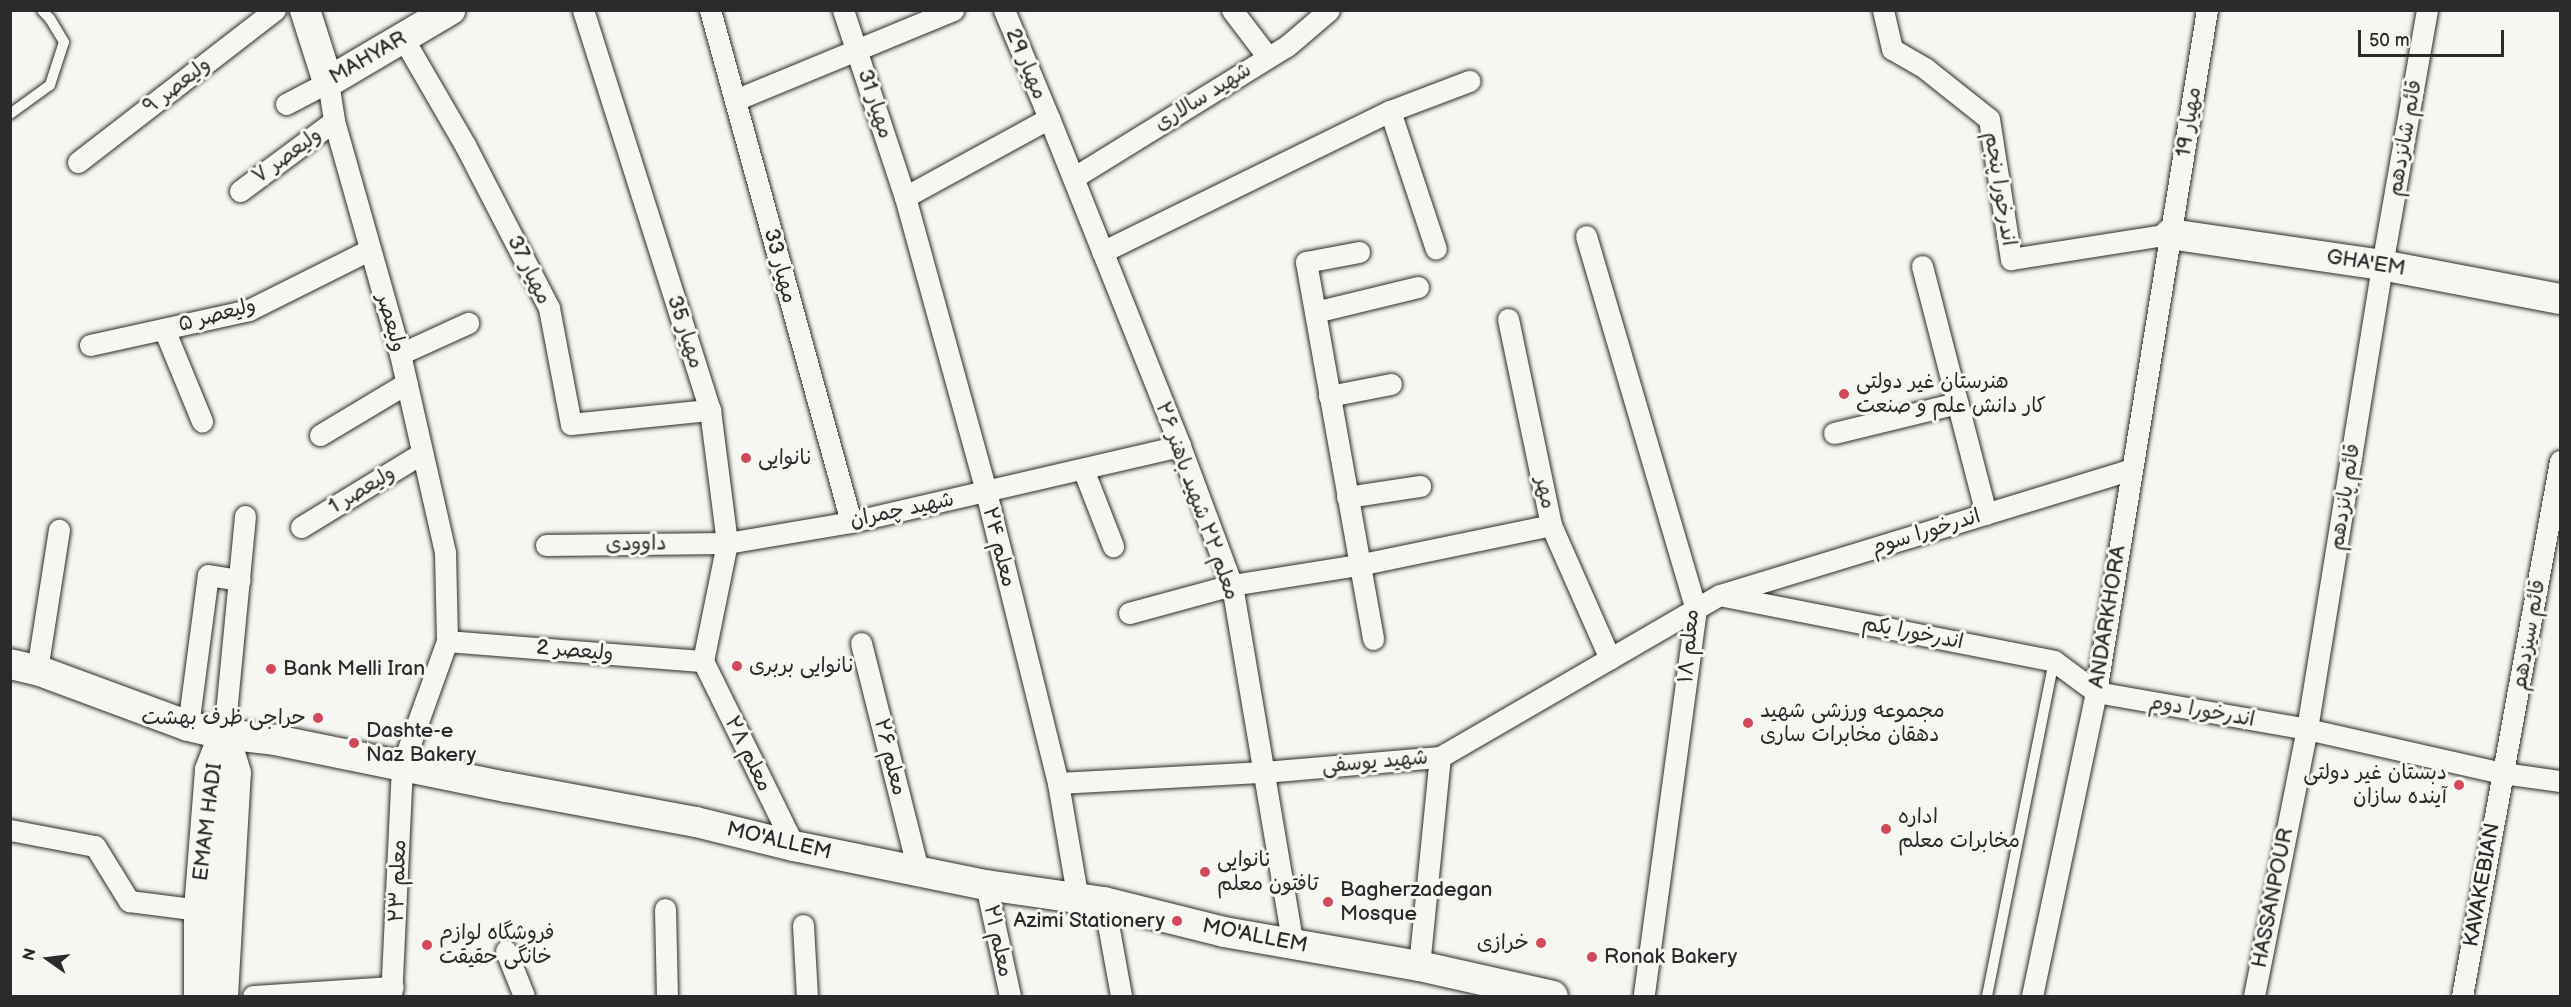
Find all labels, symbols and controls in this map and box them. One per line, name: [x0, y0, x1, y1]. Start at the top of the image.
scale bar: [2361, 18, 2506, 56]
street label: مهیار 29: [1000, 25, 1052, 103]
street label: MAHYAR: [325, 26, 411, 90]
text: 50 m: [2369, 30, 2410, 51]
street label: ولیعصر ۹: [138, 52, 216, 120]
street label: شهید سالاری: [1150, 57, 1256, 137]
street label: مهیار 31: [852, 66, 898, 142]
street label: قائم شانزدهم: [2382, 78, 2428, 198]
street label: مهیار 19: [2171, 85, 2207, 159]
street label: ولیعصر ۷: [247, 122, 327, 190]
street label: اندرخورا پنجم: [1979, 130, 2021, 248]
street label: مهیار 33: [758, 226, 802, 306]
street label: مهیار 37: [502, 232, 556, 308]
street label: GHA'EM: [2325, 244, 2407, 282]
street label: ولیعصر: [371, 291, 411, 355]
street label: مهیار 35: [661, 292, 709, 372]
street label: ولیعصر ۵: [175, 293, 259, 337]
place label: هنرستان غیر دولتی کار دانش علم و صنعت: [1856, 369, 2046, 419]
marker: هنرستان غیر دولتی کار دانش علم و صنعت: [1837, 387, 1851, 401]
street label: معلم ۲۲ شهید باهنر ۲۶: [1149, 399, 1245, 603]
street label: قائم پانزدهم: [2324, 442, 2366, 552]
place label: نانوایی: [758, 445, 813, 471]
marker: نانوایی: [739, 451, 753, 465]
street label: ولیعصر 1: [324, 460, 400, 520]
street label: مهر: [1529, 475, 1561, 511]
street label: شهید چمران: [848, 487, 956, 533]
street label: اندرخورا سوم: [1868, 503, 1984, 561]
street label: معلم ۲۴: [977, 504, 1021, 590]
street label: داوودی: [605, 531, 667, 557]
street label: ANDARKHORA: [2084, 544, 2132, 690]
street label: قائم سیزدهم: [2507, 578, 2551, 692]
street label: معلم ۱۸: [1673, 608, 1705, 684]
street label: اندرخورا یکم: [1860, 611, 1966, 655]
street label: ولیعصر 2: [535, 635, 615, 667]
place label: نانوایی بربری: [749, 653, 854, 679]
place label: Bank Melli Iran: [283, 656, 425, 682]
marker: نانوایی بربری: [730, 659, 744, 673]
marker: Bank Melli Iran: [264, 662, 278, 676]
street label: اندرخورا دوم: [2147, 689, 2257, 733]
place label: مجموعه ورزشی شهید دهقان مخابرات ساری: [1760, 698, 1945, 748]
place label: حراجی ظرف بهشت: [141, 705, 306, 731]
marker: حراجی ظرف بهشت: [311, 711, 325, 725]
street label: معلم ۲۸: [719, 712, 777, 796]
street label: معلم ۲۶: [868, 716, 912, 798]
marker: مجموعه ورزشی شهید دهقان مخابرات ساری: [1741, 716, 1755, 730]
place label: Dashte-e Naz Bakery: [366, 718, 476, 768]
marker: Dashte-e Naz Bakery: [347, 736, 361, 750]
street label: شهید یوسفی: [1321, 745, 1429, 779]
place label: دبستان غیر دولتی آینده سازان: [2303, 760, 2447, 810]
street label: EMAM HADI: [188, 762, 228, 882]
marker: دبستان غیر دولتی آینده سازان: [2452, 778, 2466, 792]
place label: اداره مخابرات معلم: [1898, 804, 2020, 854]
street label: MO'ALLEM: [724, 817, 834, 865]
street label: KAVAKEBIAN: [2459, 821, 2505, 949]
marker: اداره مخابرات معلم: [1879, 822, 1893, 836]
street label: HASSANPOUR: [2247, 826, 2299, 970]
street label: معلم ۲۳: [384, 839, 412, 923]
place label: نانوایی تافتون معلم: [1217, 847, 1319, 897]
marker: نانوایی تافتون معلم: [1198, 865, 1212, 879]
place label: Bagherzadegan Mosque: [1340, 877, 1492, 927]
marker: Bagherzadegan Mosque: [1321, 895, 1335, 909]
street label: معلم ۲۱: [978, 902, 1018, 980]
place label: Azimi Stationery: [1013, 908, 1165, 934]
street label: MO'ALLEM: [1200, 913, 1310, 959]
marker: Azimi Stationery: [1170, 914, 1184, 928]
place label: فروشگاه لوازم خانگی حقیقت: [439, 920, 554, 970]
north arrow: [18, 929, 78, 989]
place label: خرازی: [1477, 930, 1529, 956]
marker: خرازی: [1534, 936, 1548, 950]
marker: فروشگاه لوازم خانگی حقیقت: [420, 938, 434, 952]
place label: Ronak Bakery: [1604, 944, 1737, 970]
text: N: [19, 946, 41, 963]
marker: Ronak Bakery: [1585, 950, 1599, 964]

